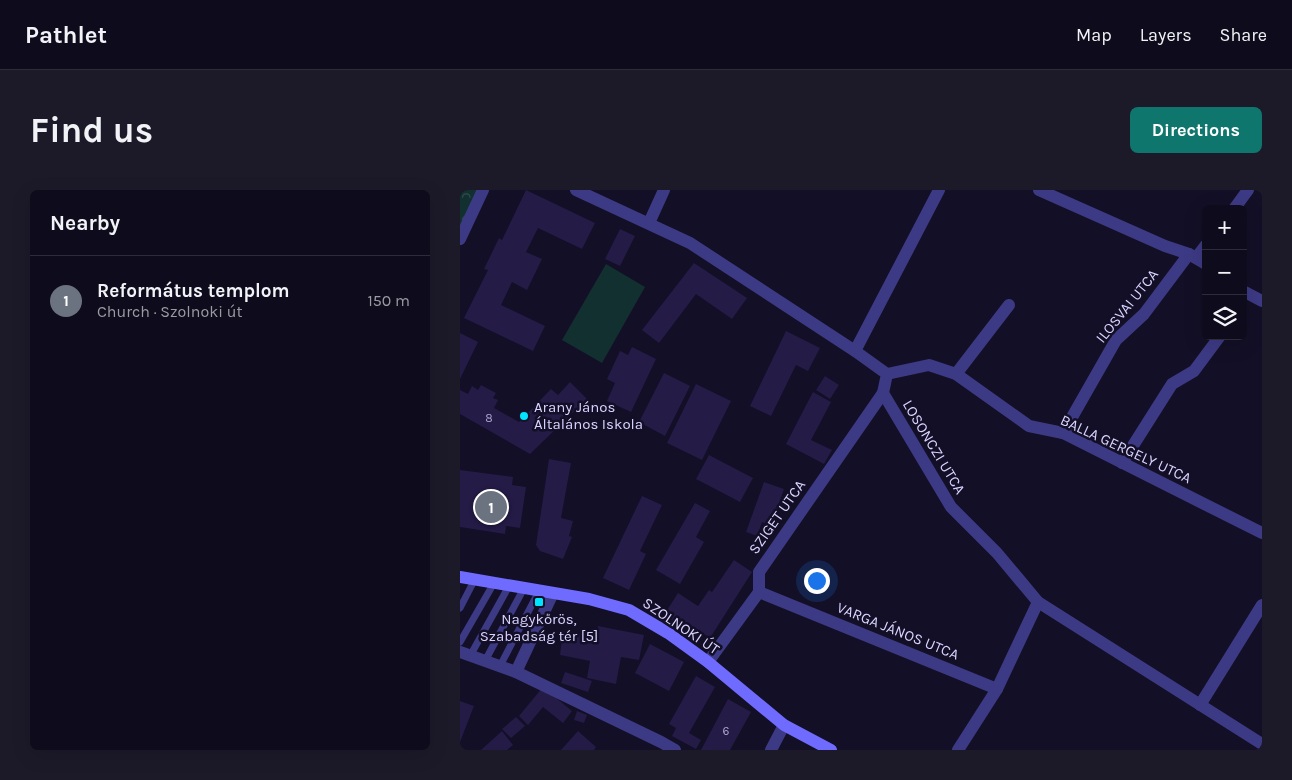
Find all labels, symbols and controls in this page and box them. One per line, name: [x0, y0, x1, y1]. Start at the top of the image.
text: Pathlet: [25, 21, 107, 49]
text: Map: [1076, 24, 1112, 46]
text: Layers: [1140, 24, 1192, 46]
text: Share: [1220, 24, 1267, 46]
button: Directions: [1130, 107, 1262, 153]
text: Find us: [30, 110, 153, 151]
map controls: [1202, 205, 1247, 340]
button: +: [1202, 205, 1247, 250]
text: Nearby: [50, 211, 120, 235]
button: −: [1202, 250, 1247, 295]
street label: ILOSVAI UTCA: [1092, 265, 1162, 346]
text: Református templom: [97, 280, 290, 302]
text: 1: [63, 291, 69, 310]
text: 150 m: [367, 291, 410, 310]
button: layers: [1202, 295, 1247, 340]
text: Church · Szolnoki út: [97, 302, 242, 321]
street label: LOSONCZI UTCA: [899, 397, 969, 498]
place label: Arany János Általános Iskola: [534, 398, 643, 433]
marker: Arany János Általános Iskola: [518, 410, 530, 422]
house number: 8: [485, 411, 493, 425]
street label: BALLA GERGELY UTCA: [1058, 411, 1195, 487]
street label: SZIGET UTCA: [745, 476, 809, 558]
pin: 1: [475, 488, 507, 526]
your location: [804, 568, 830, 594]
street label: SZOLNOKI ÚT: [639, 594, 723, 659]
marker: Nagykőrös, Szabadság tér [5]: [533, 596, 545, 608]
street label: VARGA JÁNOS UTCA: [834, 598, 962, 664]
place label: Nagykőrös, Szabadság tér [5]: [480, 610, 598, 645]
house number: 6: [723, 724, 730, 738]

